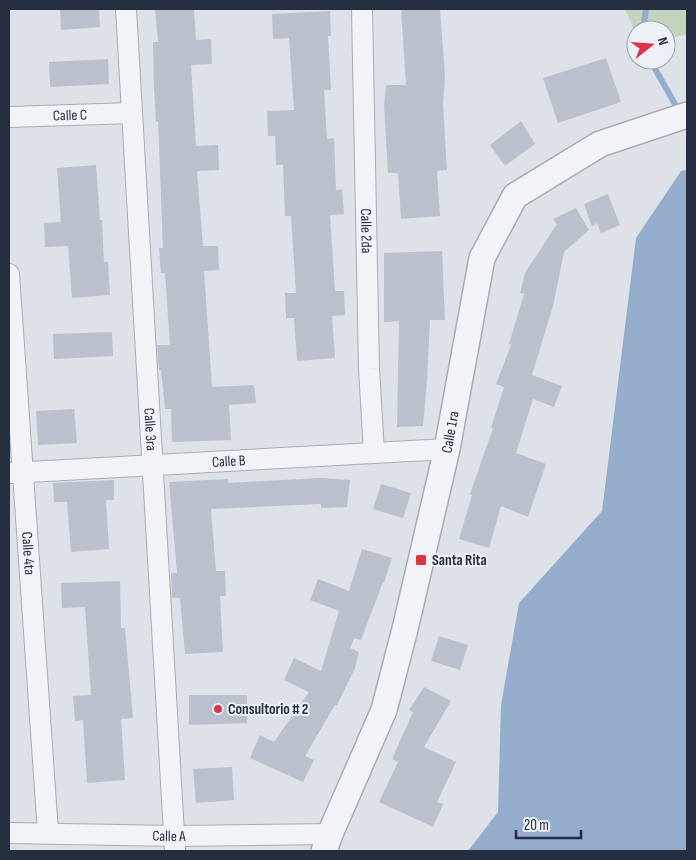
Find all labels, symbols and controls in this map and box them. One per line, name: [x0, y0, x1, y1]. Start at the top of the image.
north arrow: [626, 20, 676, 70]
text: N: [654, 35, 672, 47]
street label: Calle C: [53, 105, 87, 126]
street label: Calle 2da: [356, 208, 376, 254]
street label: Calle 3ra: [139, 407, 161, 452]
street label: Calle 1ra: [437, 409, 464, 455]
street label: Calle B: [211, 451, 246, 472]
street label: Calle 4ta: [17, 531, 39, 576]
place label: Santa Rita: [432, 551, 487, 570]
marker: Santa Rita: [414, 553, 428, 567]
place label: Consultorio # 2: [228, 700, 308, 719]
marker: Consultorio # 2: [212, 703, 224, 715]
scale bar: [516, 808, 581, 840]
text: 20 m: [524, 816, 549, 835]
street label: Calle A: [152, 827, 186, 846]

